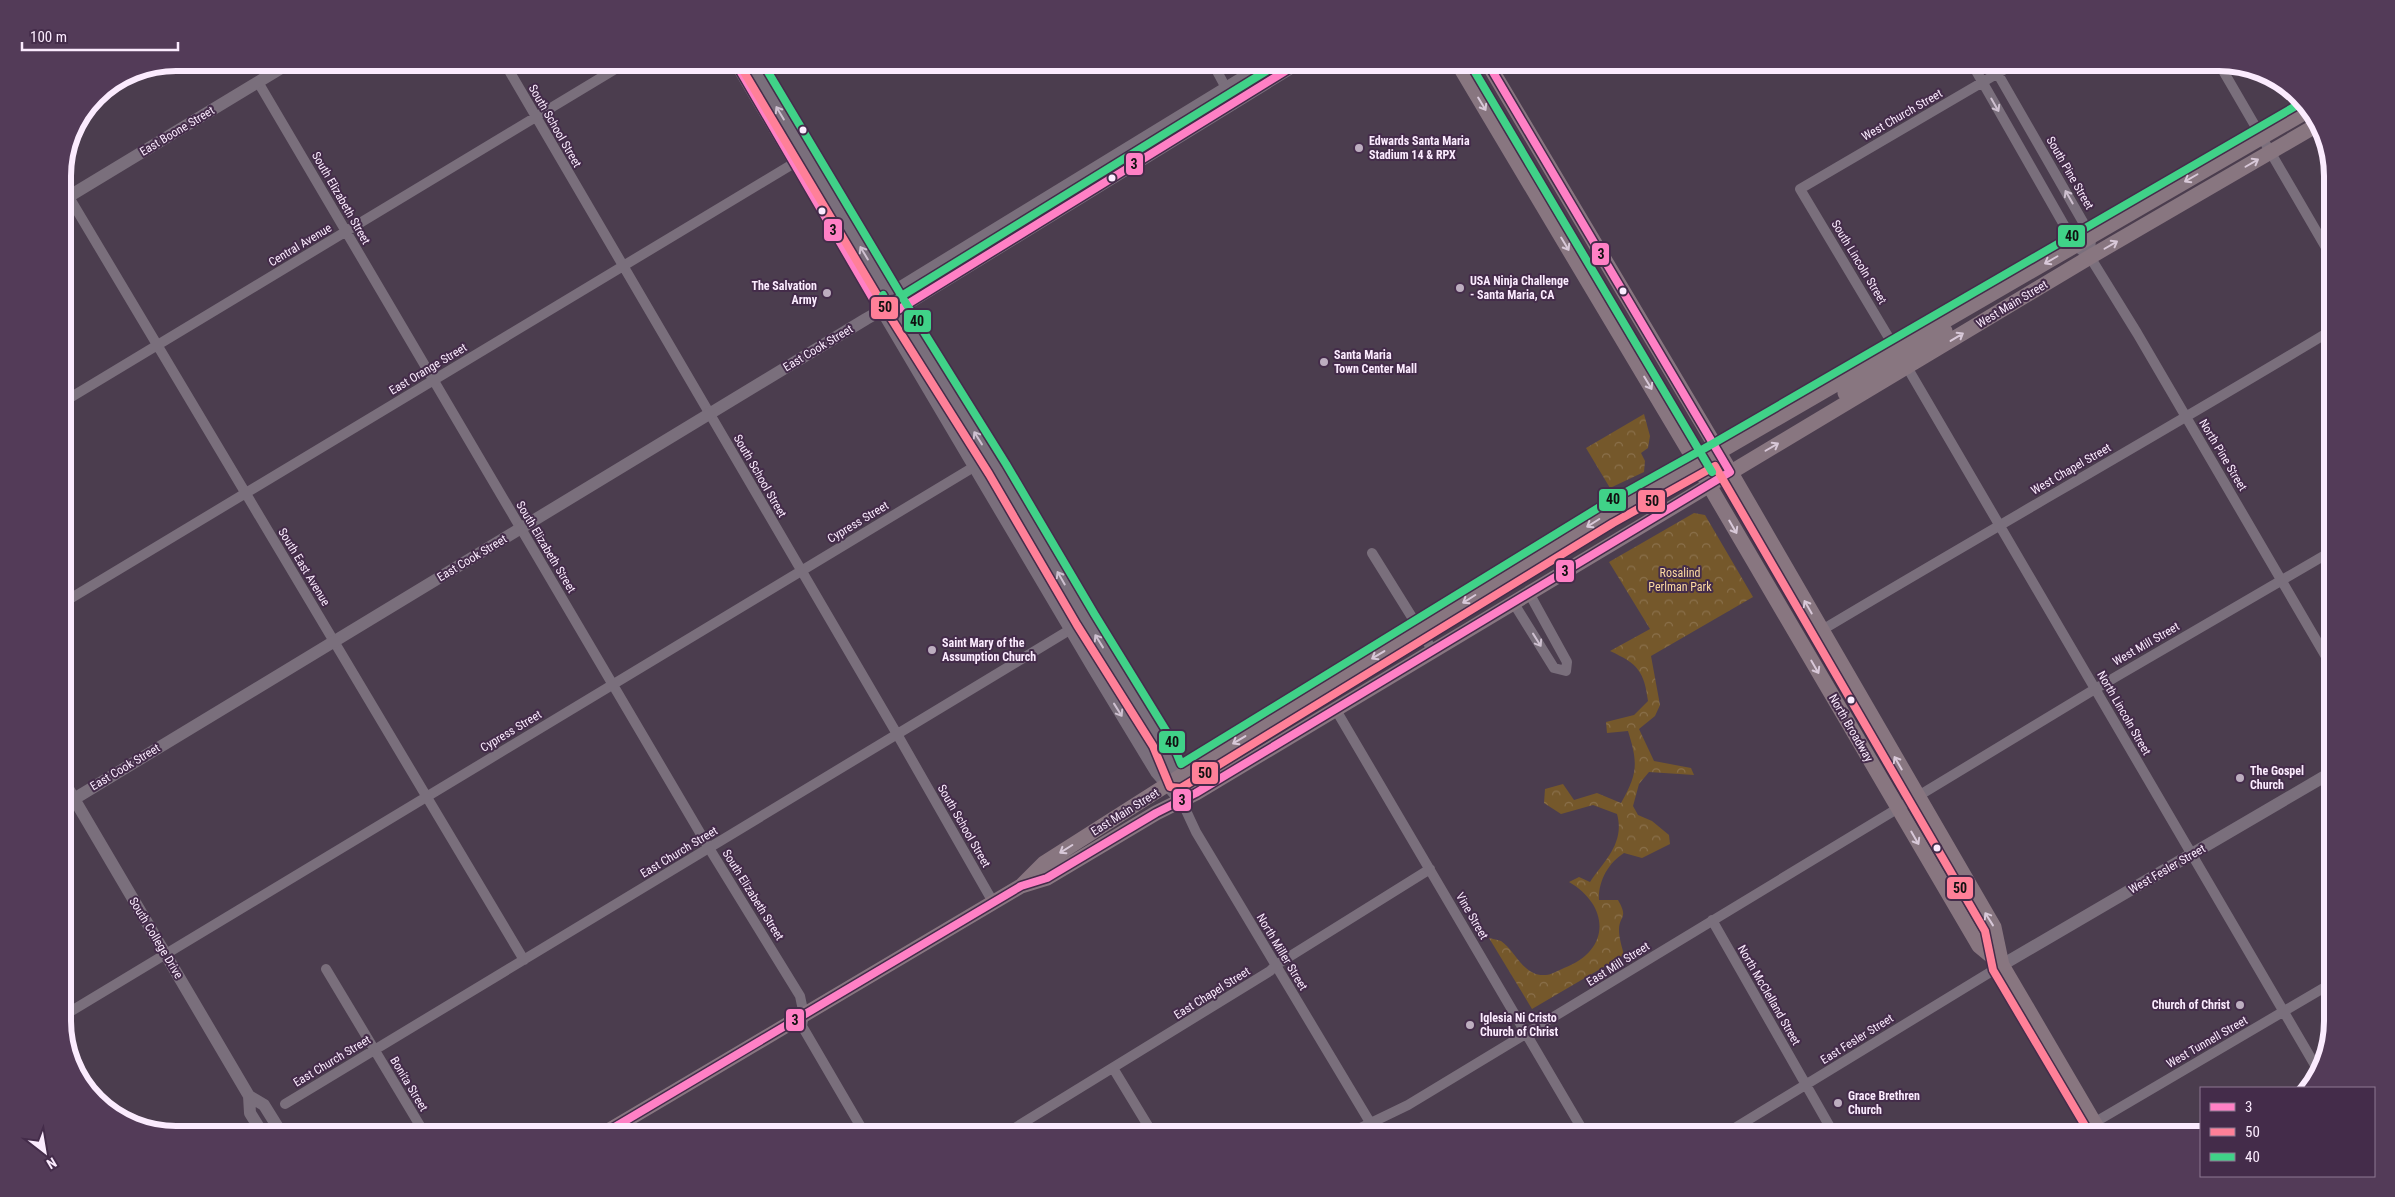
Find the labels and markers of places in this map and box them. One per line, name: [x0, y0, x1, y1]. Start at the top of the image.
unlabelled marker: [798, 125, 808, 135]
place label: Edwards Santa Maria Stadium 14 & RPX: [1369, 134, 1470, 162]
marker: Edwards Santa Maria Stadium 14 & RPX: [1353, 142, 1365, 154]
unlabelled marker: [1107, 173, 1117, 183]
unlabelled marker: [817, 206, 827, 216]
place label: USA Ninja Challenge - Santa Maria, CA: [1470, 274, 1569, 302]
place label: The Salvation Army: [751, 279, 818, 307]
marker: USA Ninja Challenge - Santa Maria, CA: [1454, 282, 1466, 294]
unlabelled marker: [1618, 286, 1628, 296]
marker: The Salvation Army: [821, 287, 833, 299]
place label: Santa Maria Town Center Mall: [1334, 348, 1417, 376]
marker: Santa Maria Town Center Mall: [1318, 356, 1330, 368]
place label: Saint Mary of the Assumption Church: [942, 636, 1036, 664]
marker: Saint Mary of the Assumption Church: [926, 644, 938, 656]
unlabelled marker: [1846, 695, 1856, 705]
place label: The Gospel Church: [2250, 764, 2304, 792]
marker: The Gospel Church: [2234, 772, 2246, 784]
unlabelled marker: [1932, 843, 1942, 853]
place label: Church of Christ: [2152, 998, 2230, 1012]
marker: Church of Christ: [2234, 999, 2246, 1011]
place label: Iglesia Ni Cristo Church of Christ: [1480, 1011, 1559, 1039]
marker: Iglesia Ni Cristo Church of Christ: [1464, 1019, 1476, 1031]
place label: Grace Brethren Church: [1848, 1089, 1920, 1117]
marker: Grace Brethren Church: [1832, 1097, 1844, 1109]

